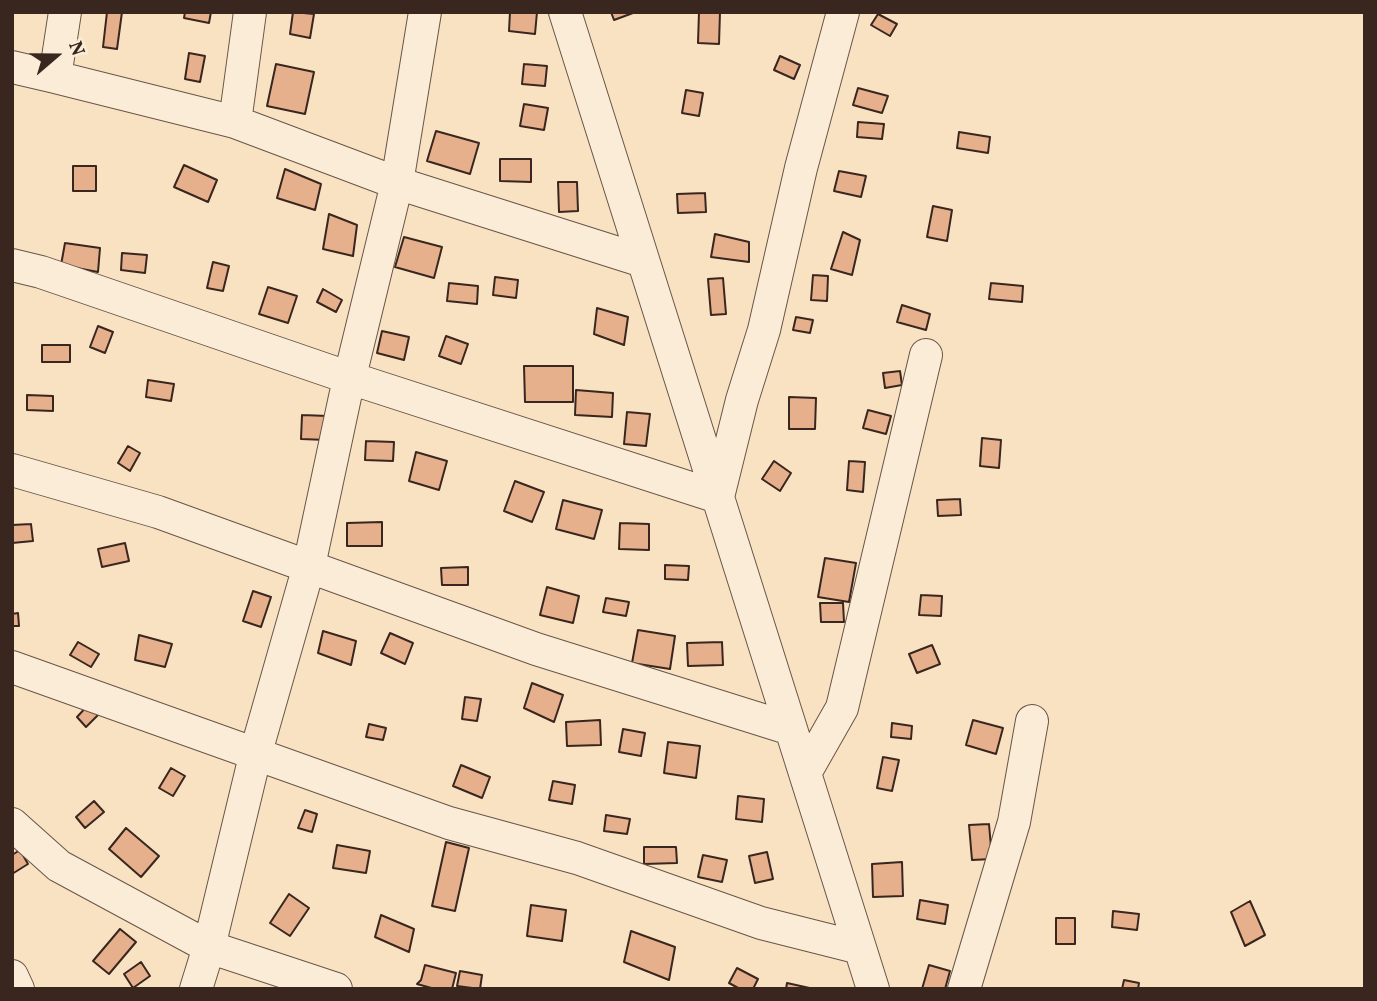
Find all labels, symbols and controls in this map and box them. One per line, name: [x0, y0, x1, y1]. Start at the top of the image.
north arrow: [21, 21, 91, 91]
text: N: [61, 38, 90, 60]

